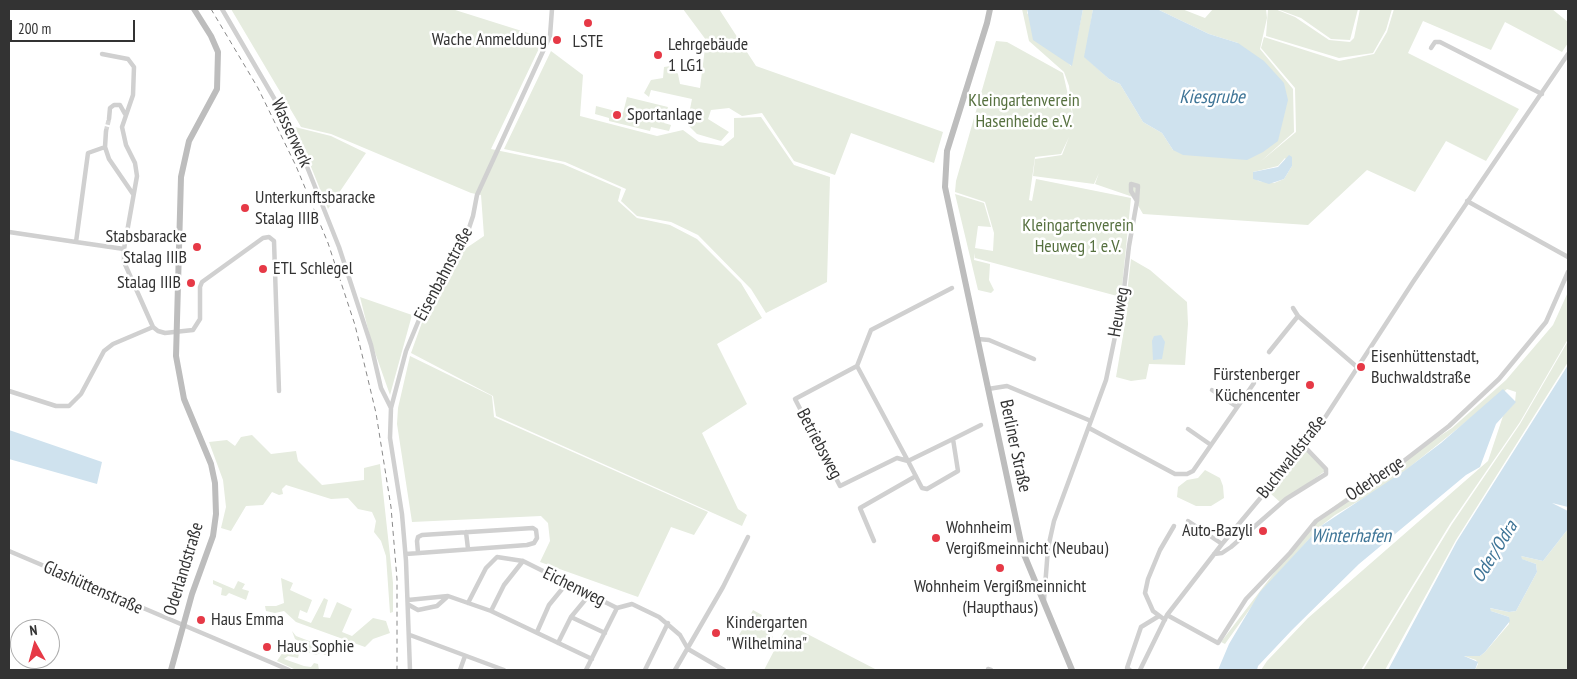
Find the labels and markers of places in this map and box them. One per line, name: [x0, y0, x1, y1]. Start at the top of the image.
marker: LSTE: [582, 17, 594, 29]
place label: Wache Anmeldung: [432, 29, 547, 51]
place label: LSTE: [573, 31, 603, 53]
marker: Wache Anmeldung: [551, 34, 563, 46]
place label: Lehrgebäude 1 LG1: [668, 34, 748, 76]
marker: Lehrgebäude 1 LG1: [652, 49, 664, 61]
place label: Sportanlage: [627, 104, 702, 126]
marker: Sportanlage: [611, 109, 623, 121]
place label: Unterkunftsbaracke Stalag IIIB: [255, 187, 375, 230]
marker: Unterkunftsbaracke Stalag IIIB: [239, 202, 251, 214]
place label: Stabsbaracke Stalag IIIB: [105, 226, 187, 268]
marker: Stabsbaracke Stalag IIIB: [191, 241, 203, 253]
place label: ETL Schlegel: [273, 258, 353, 280]
marker: ETL Schlegel: [257, 263, 269, 275]
place label: Stalag IIIB: [117, 272, 181, 294]
marker: Stalag IIIB: [185, 277, 197, 289]
place label: Eisenhüttenstadt, Buchwaldstraße: [1371, 346, 1479, 388]
marker: Eisenhüttenstadt, Buchwaldstraße: [1355, 361, 1367, 373]
place label: Fürstenberger Küchencenter: [1213, 364, 1300, 406]
marker: Fürstenberger Küchencenter: [1304, 379, 1316, 391]
place label: Wohnheim Vergißmeinnicht (Neubau): [946, 517, 1108, 560]
place label: Auto-Bazyli: [1182, 520, 1253, 542]
marker: Auto-Bazyli: [1257, 525, 1269, 537]
marker: Wohnheim Vergißmeinnicht (Neubau): [930, 532, 942, 544]
marker: Wohnheim Vergißmeinnicht (Haupthaus): [994, 562, 1006, 574]
place label: Wohnheim Vergißmeinnicht (Haupthaus): [914, 576, 1086, 618]
place label: Haus Emma: [211, 609, 284, 631]
place label: Kindergarten "Wilhelmina": [726, 612, 807, 654]
marker: Haus Emma: [195, 614, 207, 626]
marker: Kindergarten "Wilhelmina": [710, 627, 722, 639]
place label: Haus Sophie: [277, 636, 354, 658]
marker: Haus Sophie: [261, 641, 273, 653]

